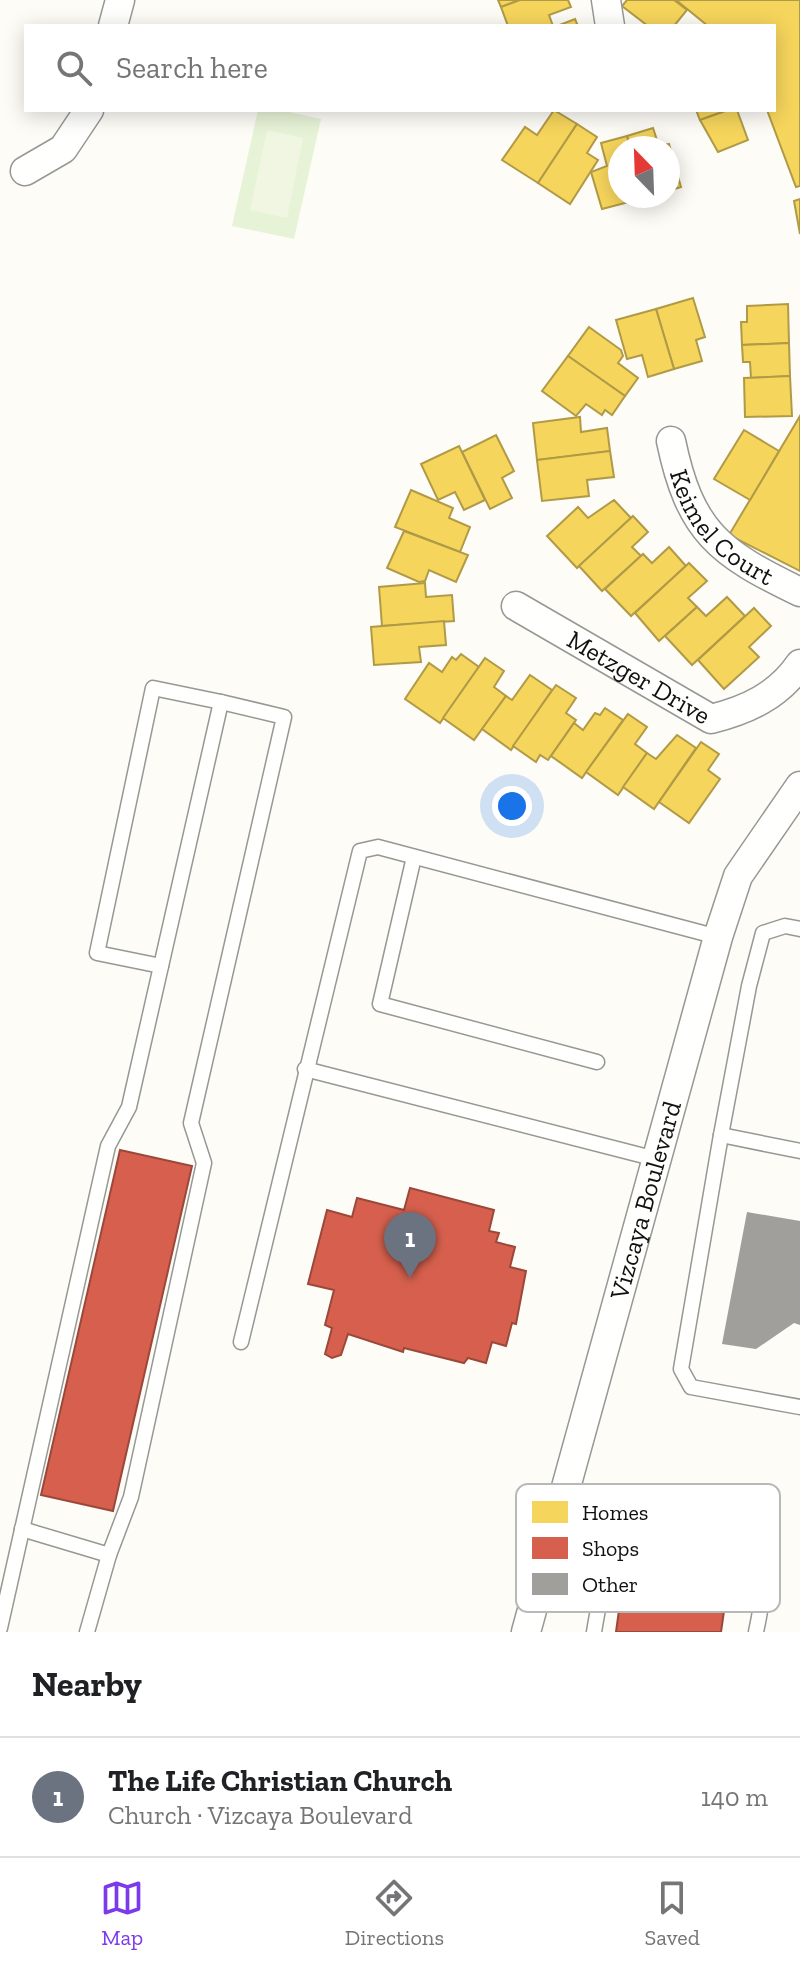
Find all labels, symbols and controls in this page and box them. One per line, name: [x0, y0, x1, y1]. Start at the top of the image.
search box: [24, 24, 776, 112]
icon: search: [52, 46, 96, 90]
text: Search here: [116, 50, 268, 86]
north arrow: [608, 136, 680, 208]
street label: Keimel Court: [663, 465, 780, 592]
street label: Metzger Drive: [561, 623, 716, 731]
your location: [492, 786, 532, 826]
street label: Vizcaya Boulevard: [602, 1097, 688, 1304]
pin: 1: [384, 1212, 436, 1278]
legend: [516, 1484, 780, 1612]
text: Homes: [582, 1499, 648, 1526]
text: Shops: [582, 1535, 639, 1562]
text: Other: [582, 1571, 638, 1598]
text: Nearby: [32, 1664, 142, 1705]
text: The Life Christian Church: [108, 1763, 452, 1799]
text: 1: [53, 1781, 63, 1813]
text: 140 m: [701, 1781, 768, 1813]
text: Church · Vizcaya Boulevard: [108, 1799, 413, 1831]
tab: Map: [100, 1876, 144, 1951]
tab: Directions: [345, 1876, 444, 1951]
tab: Saved: [645, 1876, 700, 1951]

